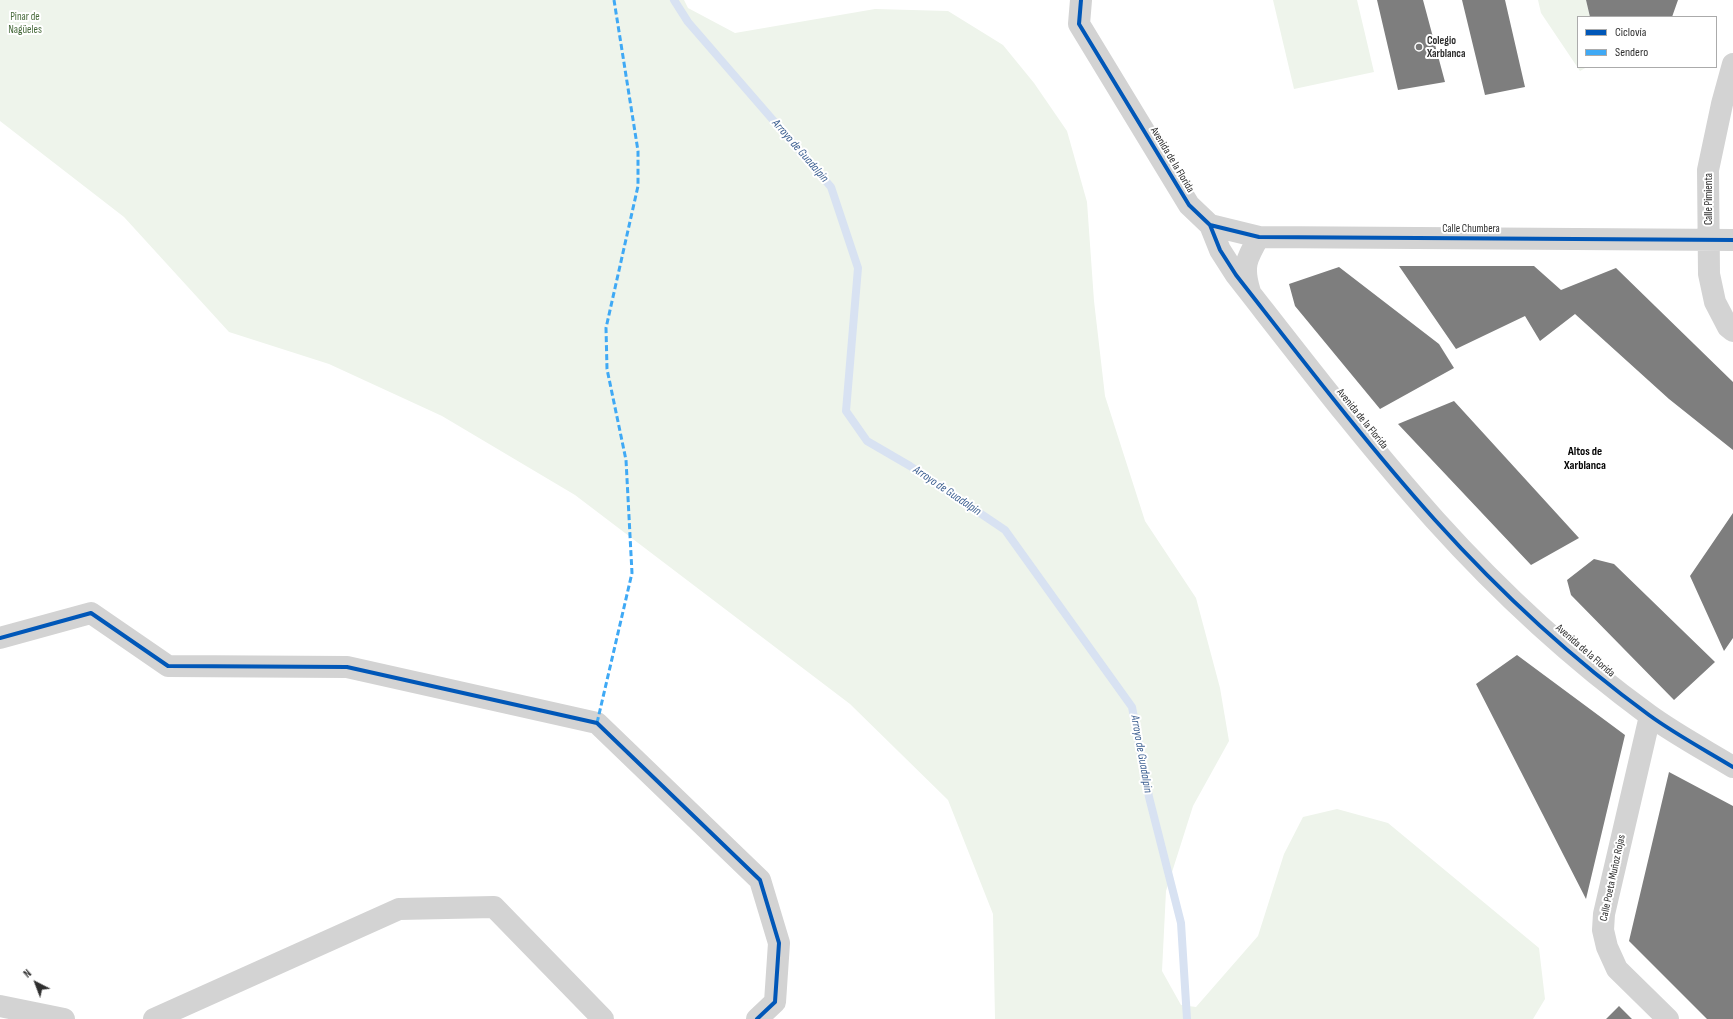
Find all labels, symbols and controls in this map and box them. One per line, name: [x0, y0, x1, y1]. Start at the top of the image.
park label: Pinar de Nagüeles: [8, 10, 42, 36]
legend: [1577, 16, 1717, 68]
text: Ciclovía: [1615, 25, 1646, 40]
place label: Colegio Xarblanca: [1427, 34, 1465, 60]
marker: Colegio Xarblanca: [1414, 42, 1424, 52]
text: Sendero: [1615, 45, 1648, 60]
water label: Arroyo de Guadalpin: [769, 116, 831, 186]
street label: Avenida de la Florida: [1147, 125, 1197, 195]
street label: Calle Pimienta: [1702, 173, 1716, 225]
street label: Calle Chumbera: [1442, 222, 1500, 236]
street label: Avenida de la Florida: [1334, 386, 1390, 452]
district label: Altos de Xarblanca: [1564, 445, 1606, 473]
water label: Arroyo de Guadalpin: [910, 463, 984, 519]
street label: Avenida de la Florida: [1553, 622, 1617, 680]
water label: Arroyo de Guadalpin: [1127, 714, 1155, 794]
street label: Calle Poeta Muñoz Rojas: [1597, 833, 1629, 923]
north arrow: [16, 963, 56, 1003]
text: N: [21, 967, 34, 981]

